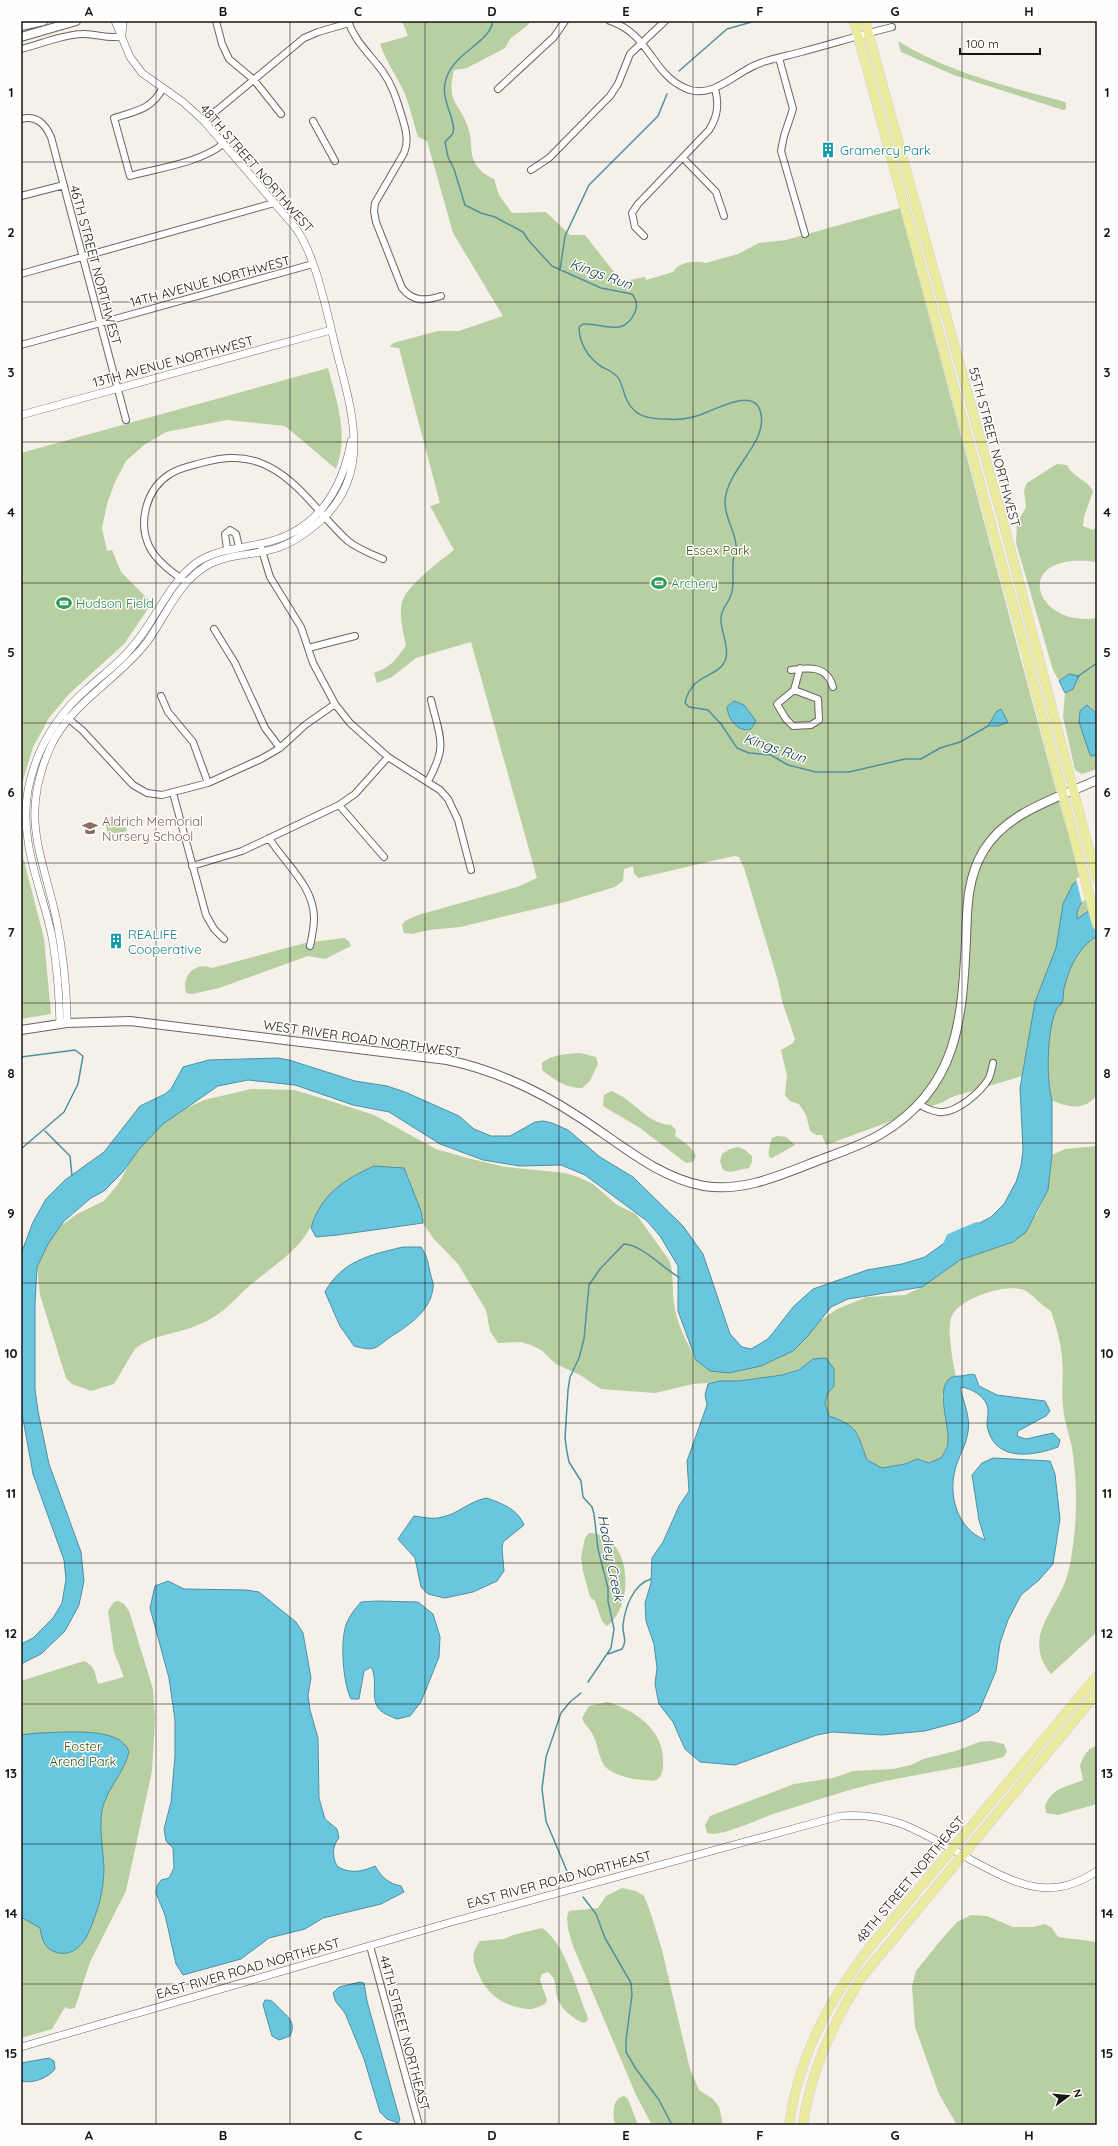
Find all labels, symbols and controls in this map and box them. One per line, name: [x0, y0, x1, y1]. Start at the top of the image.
text: A: [85, 3, 94, 19]
text: B: [219, 3, 227, 19]
text: C: [354, 3, 362, 19]
text: D: [487, 3, 497, 19]
text: E: [622, 3, 630, 19]
text: F: [756, 3, 764, 19]
text: G: [890, 3, 900, 19]
text: H: [1024, 3, 1034, 19]
scale bar: [960, 30, 1040, 56]
text: 100 m: [966, 36, 999, 51]
text: 1: [8, 84, 14, 100]
text: 1: [1104, 84, 1110, 100]
street label: 48TH STREET NORTHWEST: [197, 101, 317, 236]
building icon: Gramercy Park: [819, 141, 837, 159]
place label: Gramercy Park: [840, 142, 931, 158]
street label: 46TH STREET NORTHWEST: [67, 183, 125, 347]
text: 2: [7, 224, 15, 240]
text: 2: [1103, 224, 1111, 240]
street label: 14TH AVENUE NORTHWEST: [128, 252, 292, 310]
water label: Kings Run: [567, 254, 635, 294]
street label: 13TH AVENUE NORTHWEST: [91, 332, 255, 390]
text: 3: [8, 364, 15, 380]
text: 3: [1104, 364, 1111, 380]
street label: 55TH STREET NORTHWEST: [966, 365, 1024, 529]
text: 4: [7, 504, 15, 520]
text: 4: [1103, 504, 1111, 520]
park label: Essex Park: [686, 542, 750, 558]
sports icon: Archery: [650, 574, 668, 592]
place label: Archery: [671, 575, 718, 591]
sports icon: Hudson Field: [55, 594, 73, 612]
place label: Hudson Field: [76, 595, 154, 611]
text: 5: [7, 644, 15, 660]
text: 5: [1103, 644, 1111, 660]
water label: Kings Run: [741, 729, 809, 767]
text: 6: [7, 784, 15, 800]
text: 6: [1103, 784, 1111, 800]
place label: Aldrich Memorial Nursery School: [102, 813, 203, 844]
school or university icon: Aldrich Memorial Nursery School: [81, 819, 99, 837]
text: 7: [7, 924, 15, 940]
text: 7: [1103, 924, 1111, 940]
place label: REALIFE Cooperative: [128, 926, 202, 957]
building icon: REALIFE Cooperative: [107, 932, 125, 950]
street label: WEST RIVER ROAD NORTHWEST: [262, 1016, 462, 1060]
text: 8: [7, 1065, 15, 1081]
text: 8: [1103, 1065, 1111, 1081]
text: 9: [7, 1205, 15, 1221]
text: 9: [1103, 1205, 1111, 1221]
text: 10: [4, 1345, 18, 1361]
text: 10: [1100, 1345, 1114, 1361]
text: 11: [6, 1485, 16, 1501]
text: 11: [1102, 1485, 1112, 1501]
water label: Hadley Creek: [594, 1513, 628, 1604]
text: 12: [5, 1625, 17, 1641]
text: 12: [1101, 1625, 1113, 1641]
park label: Foster Arend Park: [50, 1738, 117, 1769]
text: 13: [5, 1765, 17, 1781]
text: 13: [1101, 1765, 1113, 1781]
street label: 48TH STREET NORTHEAST: [852, 1812, 968, 1946]
street label: EAST RIVER ROAD NORTHEAST: [465, 1847, 653, 1911]
text: 14: [5, 1905, 18, 1921]
text: 14: [1101, 1905, 1114, 1921]
street label: EAST RIVER ROAD NORTHEAST: [154, 1934, 342, 2002]
street label: 44TH STREET NORTHEAST: [376, 1953, 434, 2113]
text: 15: [5, 2045, 17, 2061]
text: 15: [1101, 2045, 1113, 2061]
north arrow: [1048, 2076, 1088, 2116]
text: N: [1070, 2087, 1085, 2099]
text: A: [85, 2127, 94, 2143]
text: B: [219, 2127, 227, 2143]
text: C: [354, 2127, 362, 2143]
text: D: [487, 2127, 497, 2143]
text: E: [622, 2127, 630, 2143]
text: F: [756, 2127, 764, 2143]
text: G: [890, 2127, 900, 2143]
text: H: [1024, 2127, 1034, 2143]

